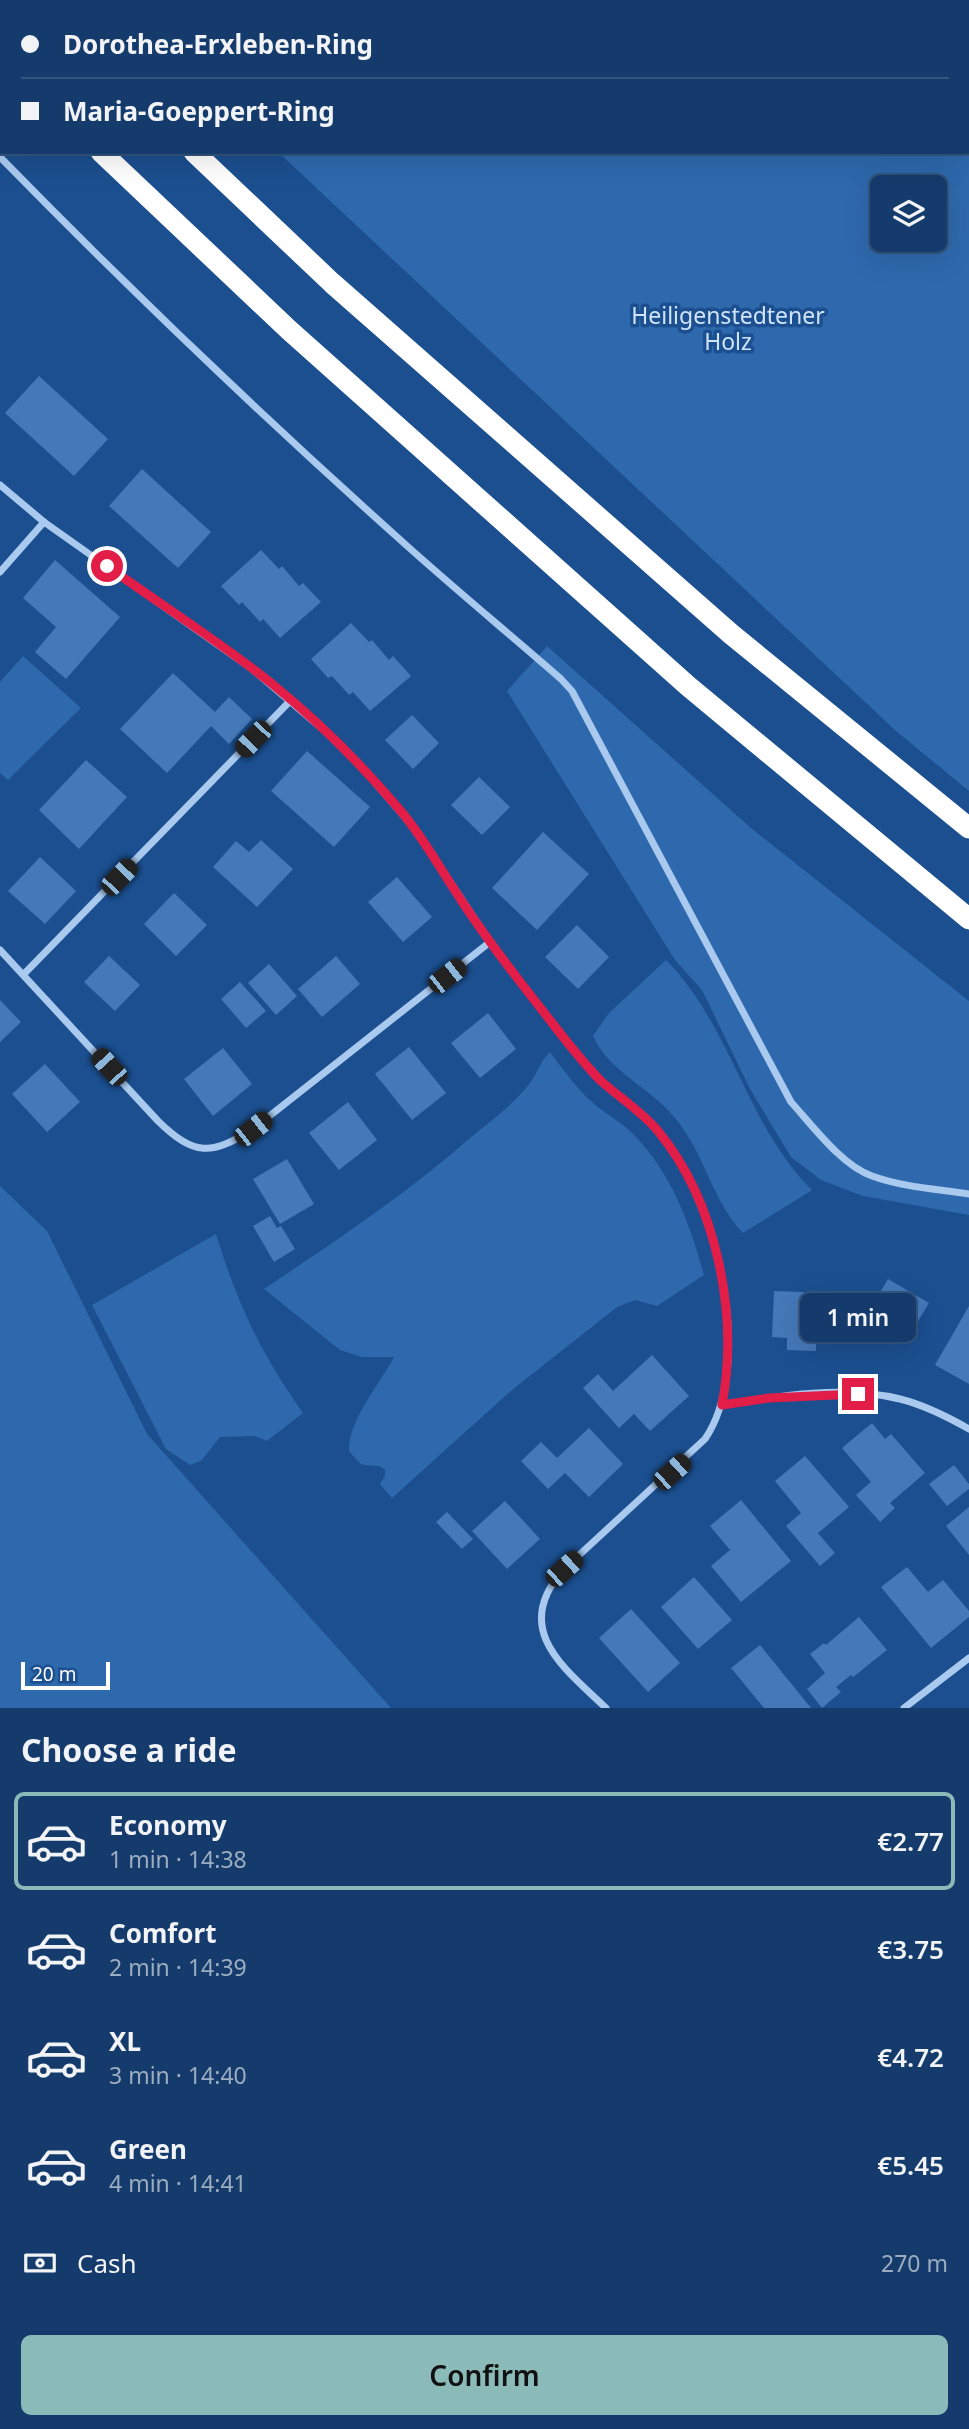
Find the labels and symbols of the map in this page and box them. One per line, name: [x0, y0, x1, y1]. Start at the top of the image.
park label: Heiligenstedtener Holz: [631, 299, 825, 357]
route start: [91, 550, 123, 582]
car: [231, 717, 276, 761]
car: [97, 855, 142, 899]
car: [424, 955, 471, 997]
car: [88, 1044, 131, 1090]
car: [230, 1108, 277, 1150]
callout: 1 min: [800, 1292, 916, 1342]
route end: [842, 1378, 874, 1410]
car: [650, 1450, 695, 1494]
car: [542, 1547, 587, 1591]
scale bar: [21, 1659, 110, 1691]

